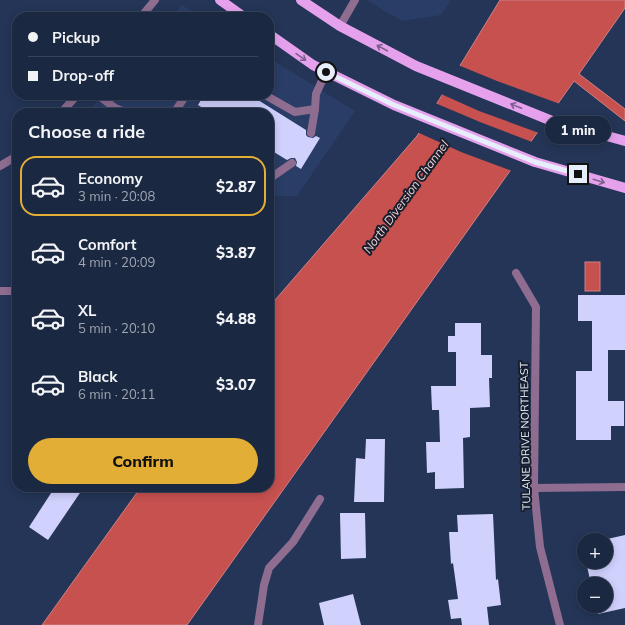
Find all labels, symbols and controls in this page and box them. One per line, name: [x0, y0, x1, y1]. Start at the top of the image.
text: Pickup: [52, 28, 100, 47]
one-way arrow: [376, 44, 388, 51]
one-way arrow: [295, 53, 306, 61]
route start: [317, 63, 335, 81]
text: Drop-off: [52, 66, 114, 85]
one-way arrow: [510, 102, 522, 110]
callout: 1 min: [545, 116, 611, 144]
text: Choose a ride: [28, 120, 145, 143]
text: 1 min: [561, 122, 595, 138]
water label: North Diversion Channel: [360, 137, 452, 256]
route end: [569, 165, 587, 183]
icon: car: [30, 168, 66, 204]
text: Economy: [78, 169, 143, 188]
text: $2.87: [216, 177, 256, 196]
one-way arrow: [593, 178, 606, 185]
text: 3 min · 20:08: [78, 188, 155, 204]
icon: car: [30, 234, 66, 270]
text: Comfort: [78, 235, 136, 254]
text: $3.87: [216, 243, 256, 262]
text: 4 min · 20:09: [78, 254, 155, 270]
icon: car: [30, 300, 66, 336]
text: XL: [78, 301, 96, 320]
text: $4.88: [216, 309, 256, 328]
text: 5 min · 20:10: [78, 320, 155, 336]
street label: TULANE DRIVE NORTHEAST: [517, 361, 533, 510]
icon: car: [30, 366, 66, 402]
text: Black: [78, 367, 117, 386]
text: $3.07: [216, 375, 256, 394]
text: 6 min · 20:11: [78, 386, 155, 402]
button: Confirm: [28, 438, 258, 484]
map controls: [577, 533, 613, 613]
button: +: [577, 533, 613, 569]
button: −: [577, 577, 613, 613]

